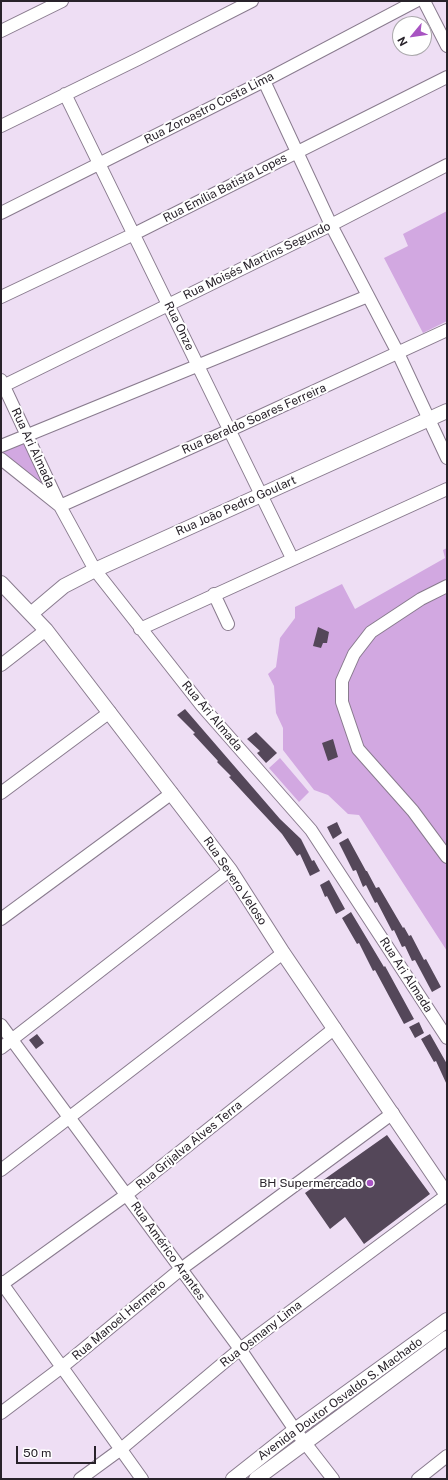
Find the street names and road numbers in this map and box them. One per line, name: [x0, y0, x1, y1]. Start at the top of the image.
street label: Rua Zoroastro Costa Lima: [142, 69, 276, 147]
street label: Rua Emília Batista Lopes: [161, 151, 289, 225]
street label: Rua Moisés Martins Segundo: [181, 219, 333, 303]
street label: Rua Onze: [161, 299, 197, 353]
street label: Rua Beraldo Soares Ferreira: [180, 381, 328, 457]
street label: Rua Ari Almada: [8, 406, 58, 490]
street label: Rua João Pedro Goulart: [174, 473, 298, 539]
street label: Rua Ari Almada: [179, 678, 245, 754]
street label: Rua Severo Veloso: [200, 834, 270, 928]
street label: Rua Ari Almada: [376, 935, 436, 1015]
street label: Rua Grijalva Alves Terra: [133, 1098, 245, 1192]
street label: Rua Américo Arantes: [128, 1199, 208, 1303]
street label: Rua Manoel Hermeto: [69, 1277, 169, 1363]
street label: Rua Osmany Lima: [217, 1298, 305, 1370]
street label: Avenida Doutor Osvaldo S. Machado: [255, 1334, 425, 1464]

